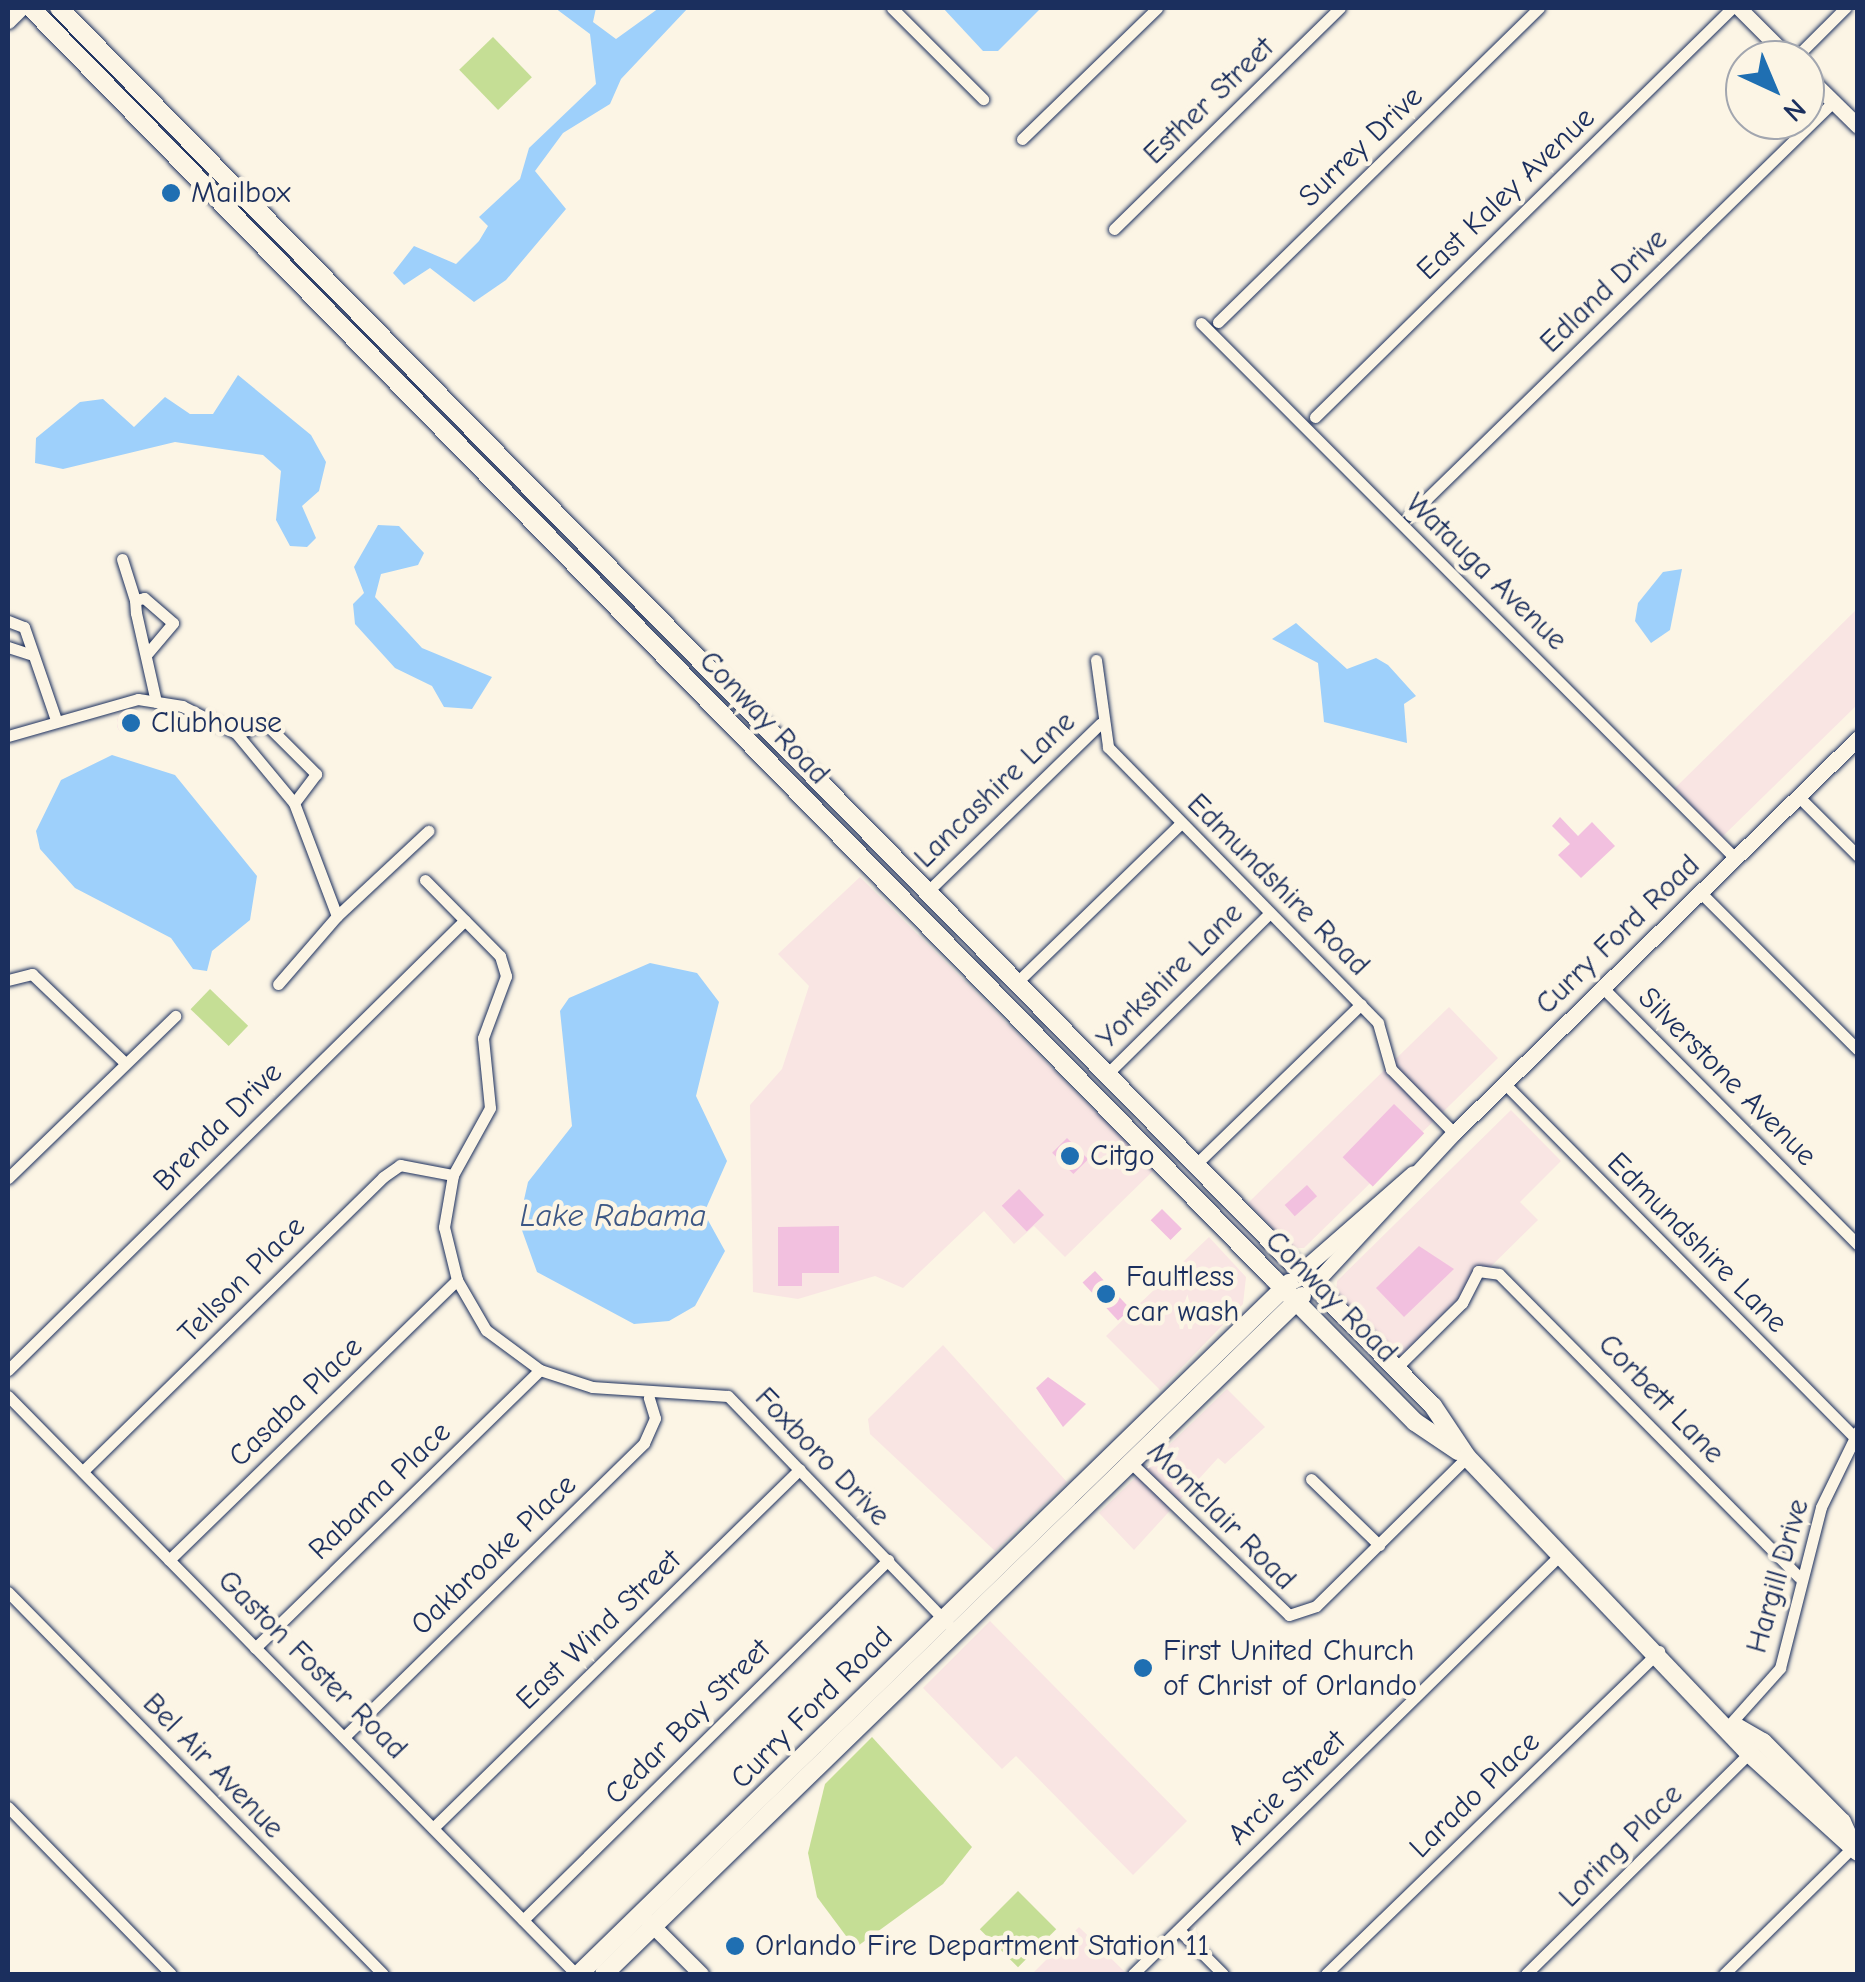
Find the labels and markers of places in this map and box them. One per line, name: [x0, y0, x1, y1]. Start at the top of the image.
place label: Mailbox: [191, 175, 290, 211]
marker: Mailbox: [160, 182, 182, 204]
place label: Clubhouse: [151, 705, 282, 741]
marker: Clubhouse: [120, 712, 142, 734]
place label: Citgo: [1090, 1138, 1155, 1174]
marker: Citgo: [1059, 1145, 1081, 1167]
place label: Faultless car wash: [1126, 1259, 1239, 1330]
marker: Faultless car wash: [1095, 1283, 1117, 1305]
place label: First United Church of Christ of Orlando: [1163, 1633, 1417, 1704]
marker: First United Church of Christ of Orlando: [1132, 1657, 1154, 1679]
place label: Orlando Fire Department Station 11: [755, 1928, 1209, 1964]
marker: Orlando Fire Department Station 11: [724, 1935, 746, 1957]

